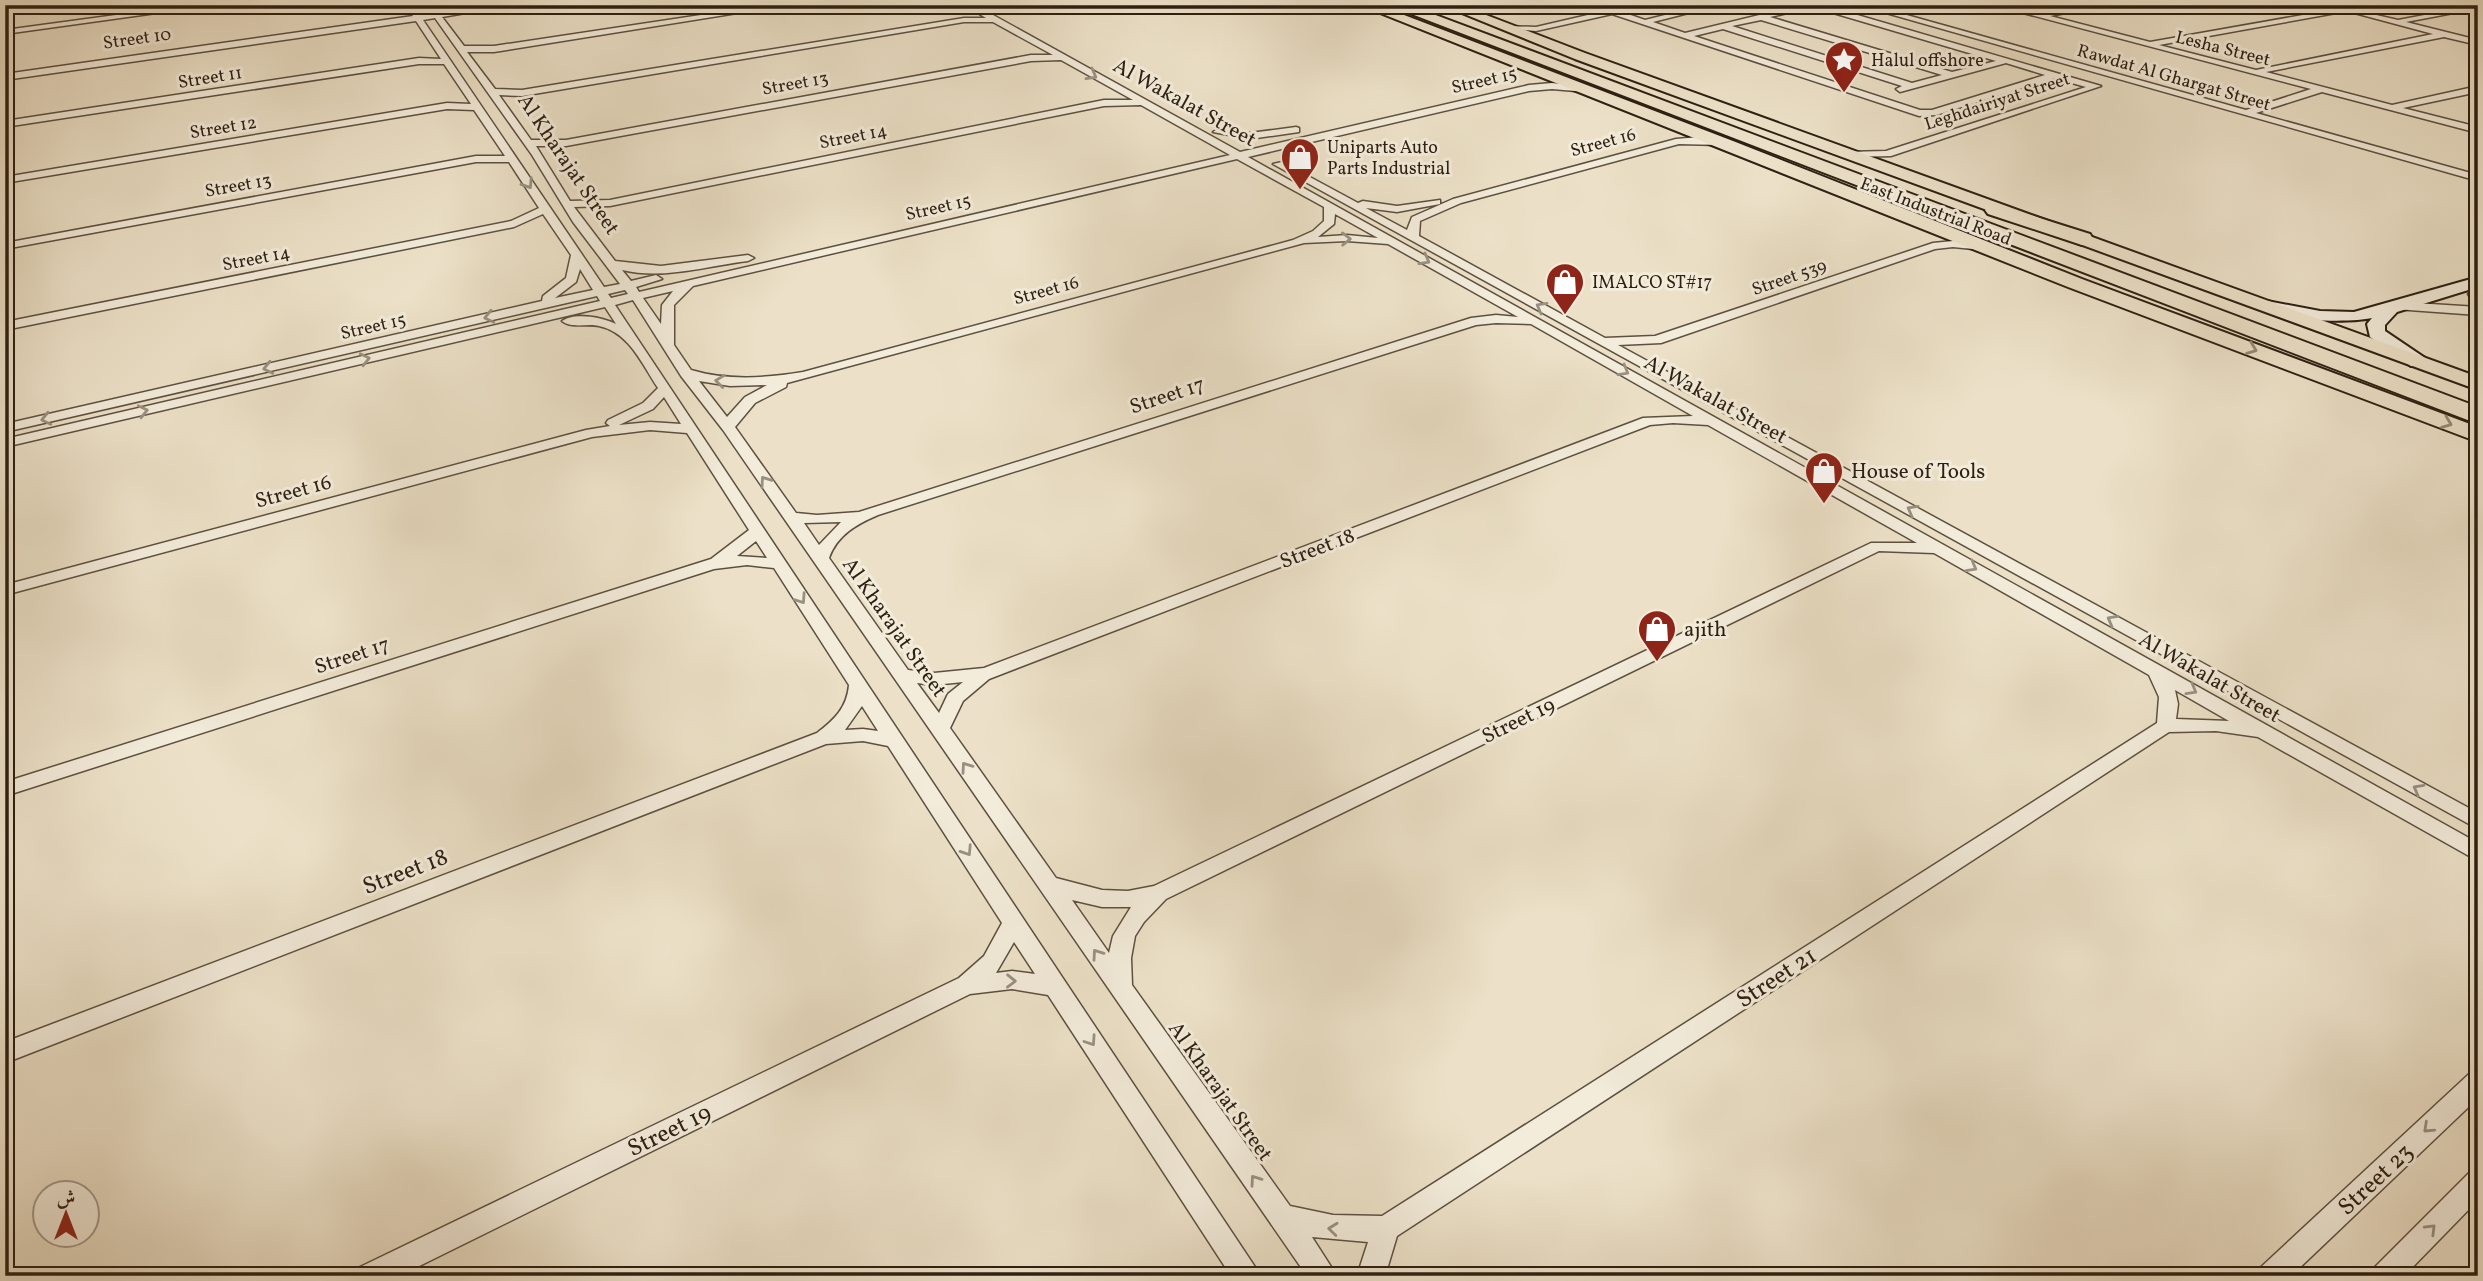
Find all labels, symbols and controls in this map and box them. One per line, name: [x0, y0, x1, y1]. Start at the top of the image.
street label: Street 10: [102, 22, 173, 57]
street label: Lesha Street: [2173, 26, 2273, 73]
place icon: Halul offshore: [1823, 39, 1865, 94]
street label: Rawdat Al Ghargat Street: [2074, 39, 2273, 118]
place label: Halul offshore: [1871, 49, 1984, 74]
street label: Al Wakalat Street: [1107, 52, 1261, 155]
street label: Street 11: [176, 61, 244, 96]
street label: Street 15: [1449, 62, 1520, 101]
street label: Street 13: [760, 66, 830, 103]
one-way arrow: [1085, 67, 1098, 80]
street label: Leghdairiyat Street: [1922, 67, 2073, 138]
street label: Al Kharajat Street: [510, 89, 626, 241]
street label: Street 12: [188, 111, 258, 146]
street label: Street 14: [817, 119, 889, 156]
street label: Street 16: [1568, 123, 1639, 164]
shop icon: Uniparts Auto Parts Industrial: [1279, 136, 1321, 191]
place label: Uniparts Auto Parts Industrial: [1327, 136, 1450, 182]
street label: Street 13: [203, 168, 273, 205]
street label: East Industrial Road: [1856, 172, 2015, 253]
one-way arrow: [520, 176, 533, 189]
street label: Street 15: [903, 189, 974, 228]
one-way arrow: [1341, 231, 1352, 247]
street label: Street 14: [220, 241, 292, 278]
one-way arrow: [1418, 252, 1431, 266]
street label: Street 539: [1749, 254, 1830, 303]
shop icon: IMALCO ST#17: [1544, 261, 1586, 316]
street label: Street 16: [1011, 271, 1082, 312]
place label: IMALCO ST#17: [1592, 271, 1712, 296]
one-way arrow: [1536, 302, 1548, 315]
street label: Street 15: [338, 308, 409, 347]
one-way arrow: [483, 309, 495, 323]
one-way arrow: [2245, 340, 2257, 354]
street label: Al Wakalat Street: [1638, 349, 1792, 452]
one-way arrow: [359, 353, 371, 368]
one-way arrow: [262, 360, 274, 374]
one-way arrow: [1616, 363, 1629, 376]
street label: Street 17: [1126, 371, 1209, 422]
one-way arrow: [715, 373, 726, 388]
one-way arrow: [137, 404, 149, 419]
one-way arrow: [40, 410, 52, 425]
one-way arrow: [2440, 415, 2452, 429]
shop icon: House of Tools: [1803, 450, 1845, 505]
place label: House of Tools: [1851, 458, 1985, 487]
street label: Street 16: [252, 468, 335, 517]
one-way arrow: [761, 476, 773, 489]
one-way arrow: [1907, 505, 1920, 519]
street label: Street 18: [1276, 522, 1359, 577]
street label: Al Kharajat Street: [835, 552, 953, 704]
one-way arrow: [1964, 559, 1977, 572]
one-way arrow: [793, 591, 806, 604]
shop icon: ajith: [1636, 608, 1678, 663]
one-way arrow: [2106, 615, 2119, 628]
place label: ajith: [1684, 616, 1727, 645]
street label: Al Wakalat Street: [2133, 626, 2286, 731]
street label: Street 17: [311, 631, 394, 682]
one-way arrow: [2184, 682, 2197, 695]
street label: Street 19: [1477, 691, 1560, 752]
one-way arrow: [962, 762, 974, 775]
one-way arrow: [2413, 784, 2425, 798]
street label: Street 18: [358, 841, 453, 905]
one-way arrow: [958, 843, 971, 856]
street label: Street 21: [1730, 940, 1824, 1017]
one-way arrow: [1092, 949, 1105, 962]
one-way arrow: [1007, 973, 1017, 989]
street label: Al Kharajat Street: [1161, 1016, 1279, 1168]
one-way arrow: [1083, 1033, 1095, 1046]
street label: Street 19: [622, 1097, 718, 1167]
one-way arrow: [2423, 1120, 2436, 1133]
street label: Street 23: [2331, 1137, 2422, 1224]
one-way arrow: [1251, 1175, 1263, 1188]
north arrow: [32, 1180, 102, 1250]
text: ش: [57, 1186, 75, 1212]
one-way arrow: [1327, 1221, 1338, 1236]
one-way arrow: [2423, 1224, 2436, 1237]

